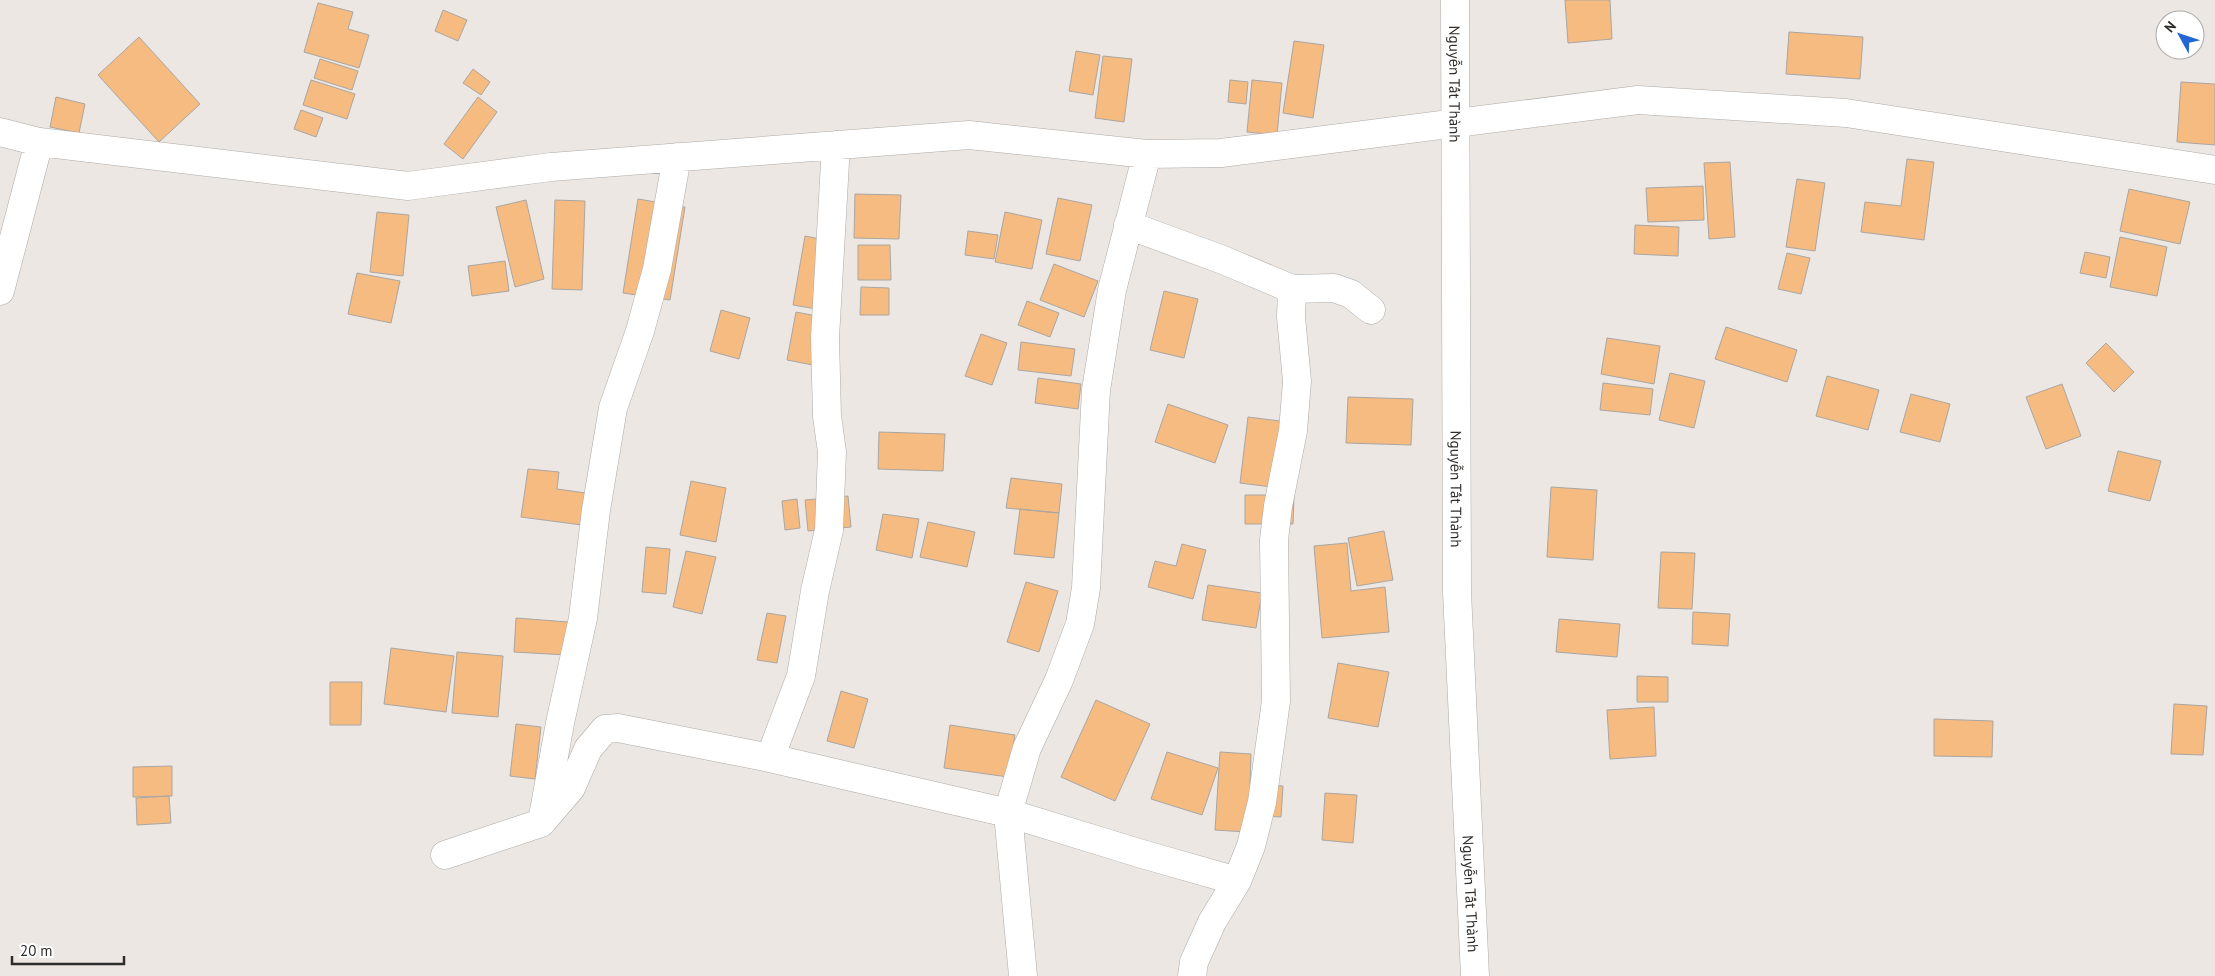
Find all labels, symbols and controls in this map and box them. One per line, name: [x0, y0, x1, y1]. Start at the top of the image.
north arrow: [2155, 10, 2205, 60]
text: N: [2160, 17, 2180, 36]
street label: Nguyễn Tất Thành: [1446, 25, 1465, 143]
street label: Nguyễn Tất Thành: [1447, 430, 1466, 548]
street label: Nguyễn Tất Thành: [1459, 835, 1483, 953]
scale bar: [12, 934, 125, 966]
text: 20 m: [20, 941, 53, 960]

